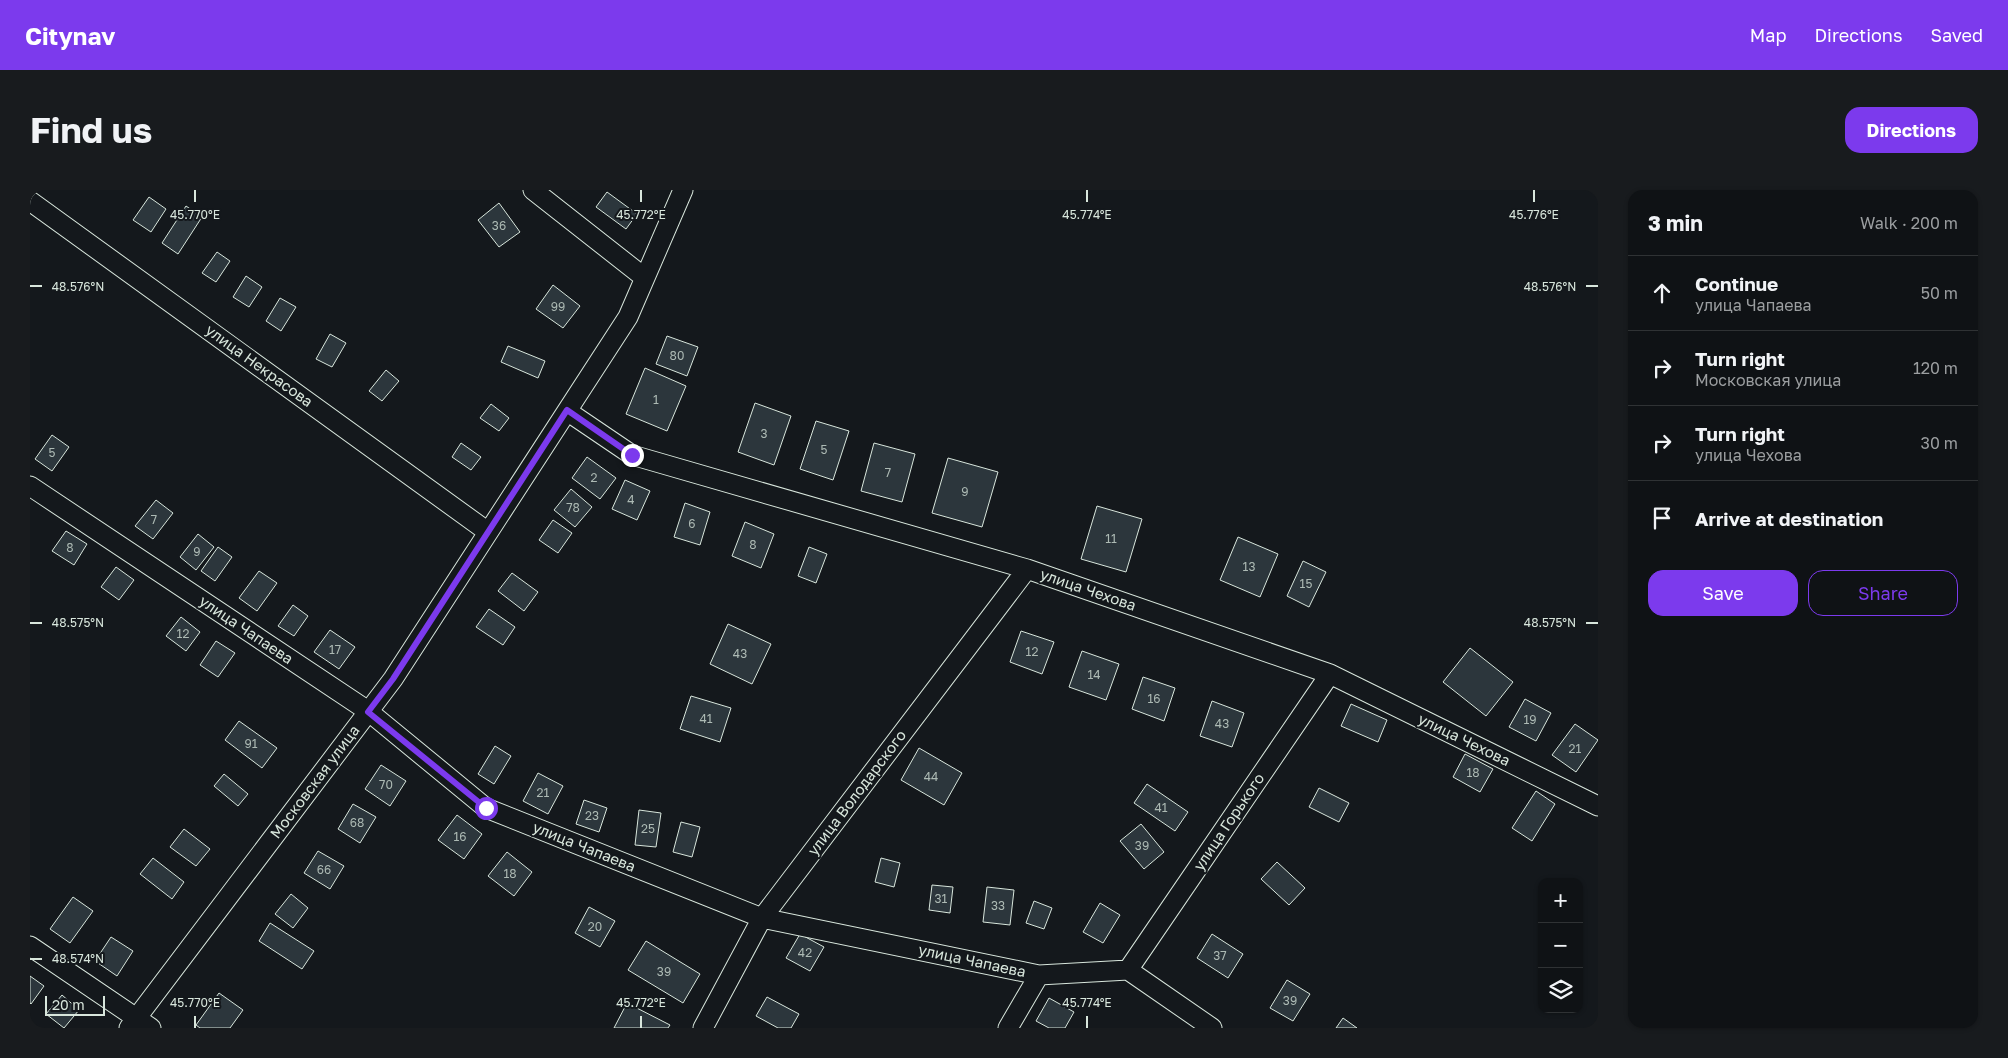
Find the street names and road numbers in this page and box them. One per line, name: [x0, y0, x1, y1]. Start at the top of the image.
street label: улица Некрасова: [202, 320, 317, 410]
street label: улица Чехова: [1038, 564, 1139, 614]
street label: улица Чапаева: [196, 591, 297, 667]
street label: улица Чехова: [1416, 709, 1513, 769]
street label: Московская улица: [266, 721, 363, 842]
street label: улица Володарского: [803, 726, 909, 859]
street label: улица Горького: [1189, 769, 1267, 874]
street label: улица Чапаева: [530, 817, 638, 875]
street label: улица Чапаева: [917, 940, 1028, 980]

